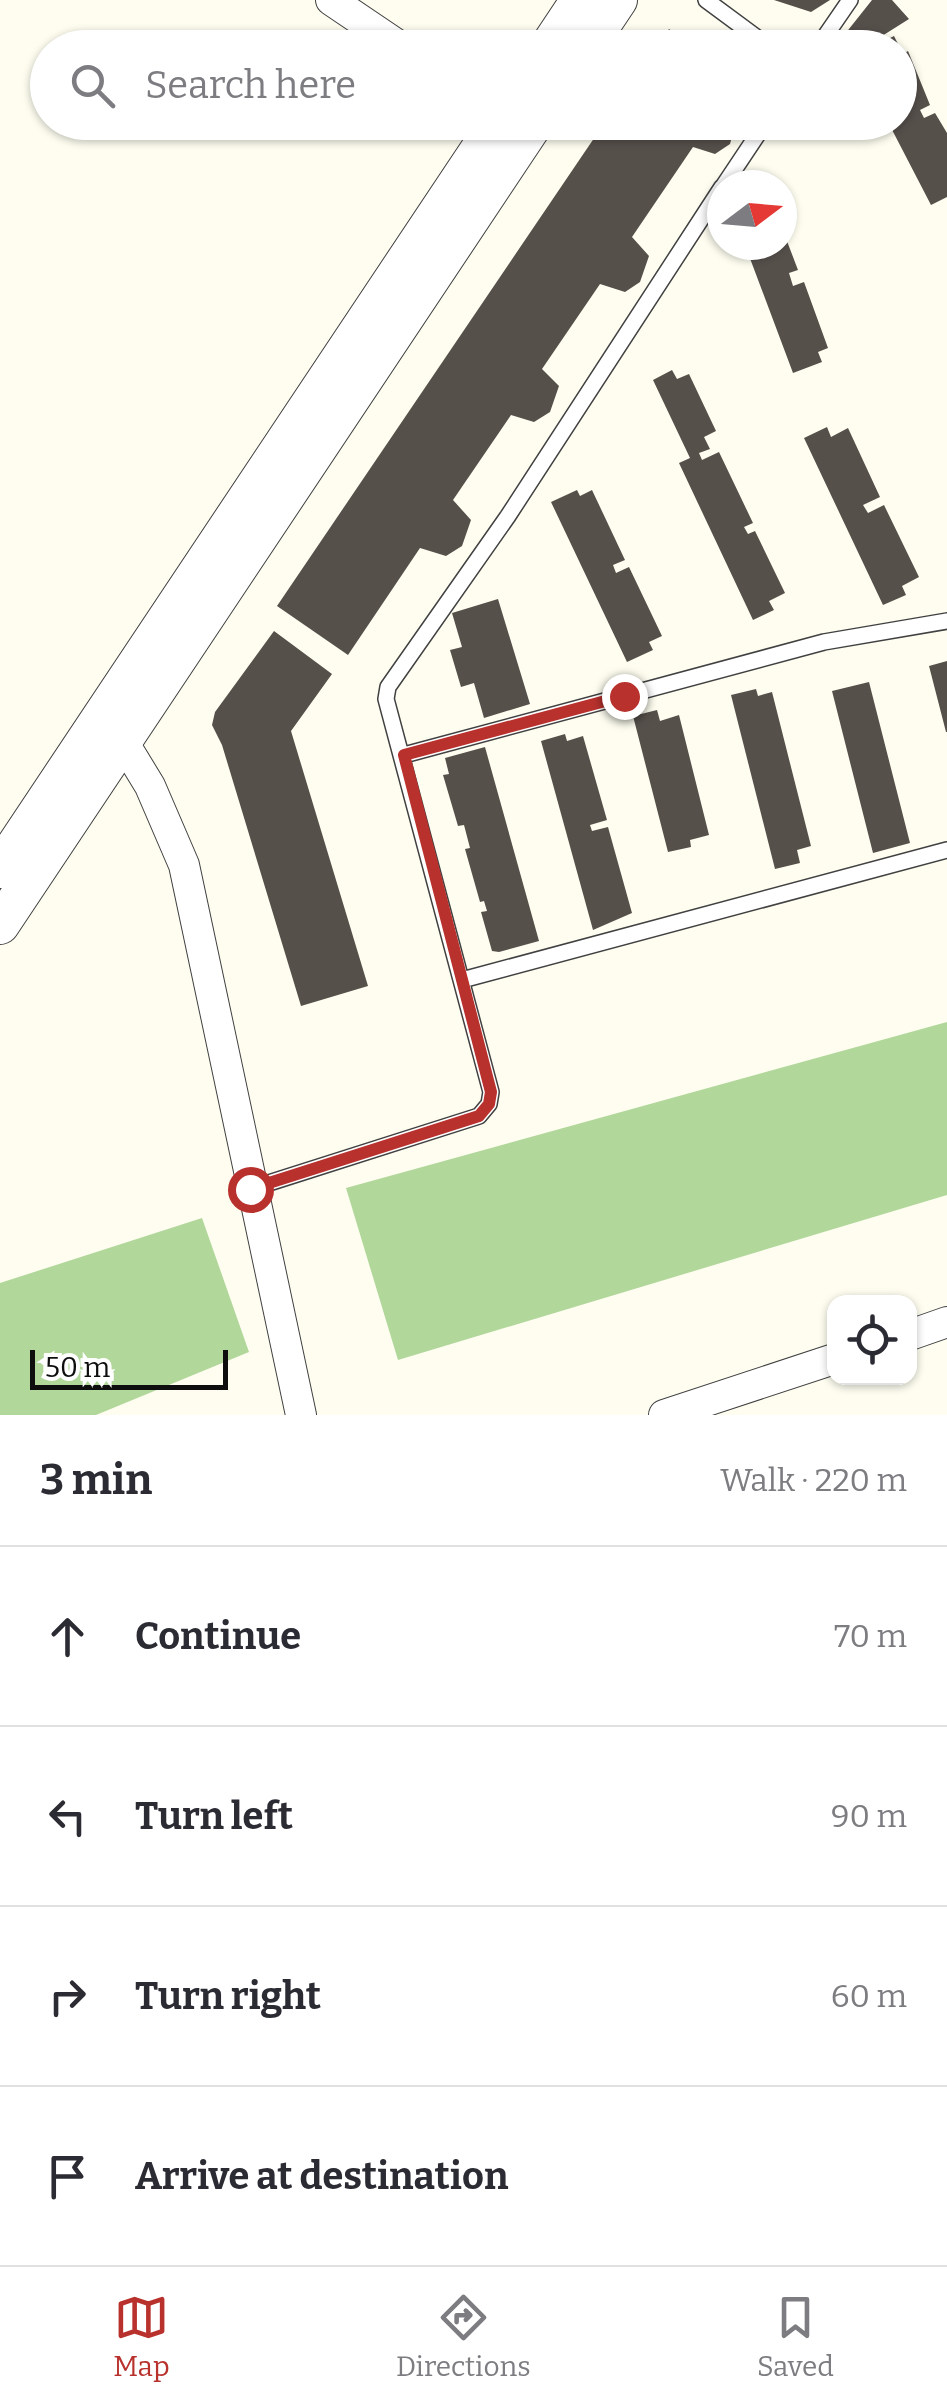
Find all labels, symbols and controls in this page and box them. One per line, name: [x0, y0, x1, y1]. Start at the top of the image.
search box: [30, 30, 917, 140]
icon: search: [65, 58, 120, 113]
text: Search here: [145, 62, 356, 108]
north arrow: [707, 170, 797, 260]
route end: [602, 674, 648, 720]
route start: [228, 1167, 274, 1213]
map controls: [827, 1295, 917, 1385]
button: locate: [827, 1295, 917, 1385]
scale bar: [30, 1345, 228, 1390]
text: 50 m: [45, 1351, 110, 1384]
text: 3 min: [40, 1455, 152, 1505]
text: Walk · 220 m: [720, 1461, 907, 1499]
icon: ahead: [40, 1609, 95, 1664]
text: Continue: [135, 1613, 301, 1659]
text: 70 m: [834, 1617, 907, 1655]
icon: left: [40, 1789, 95, 1844]
text: Turn left: [135, 1793, 293, 1839]
text: 90 m: [831, 1797, 907, 1835]
icon: right: [40, 1969, 95, 2024]
text: Turn right: [135, 1973, 321, 2019]
text: 60 m: [831, 1977, 907, 2015]
icon: arrive: [40, 2149, 95, 2204]
text: Arrive at destination: [135, 2153, 508, 2199]
tab: Map: [113, 2290, 170, 2383]
tab: Directions: [396, 2290, 531, 2383]
tab: Saved: [757, 2290, 834, 2383]

